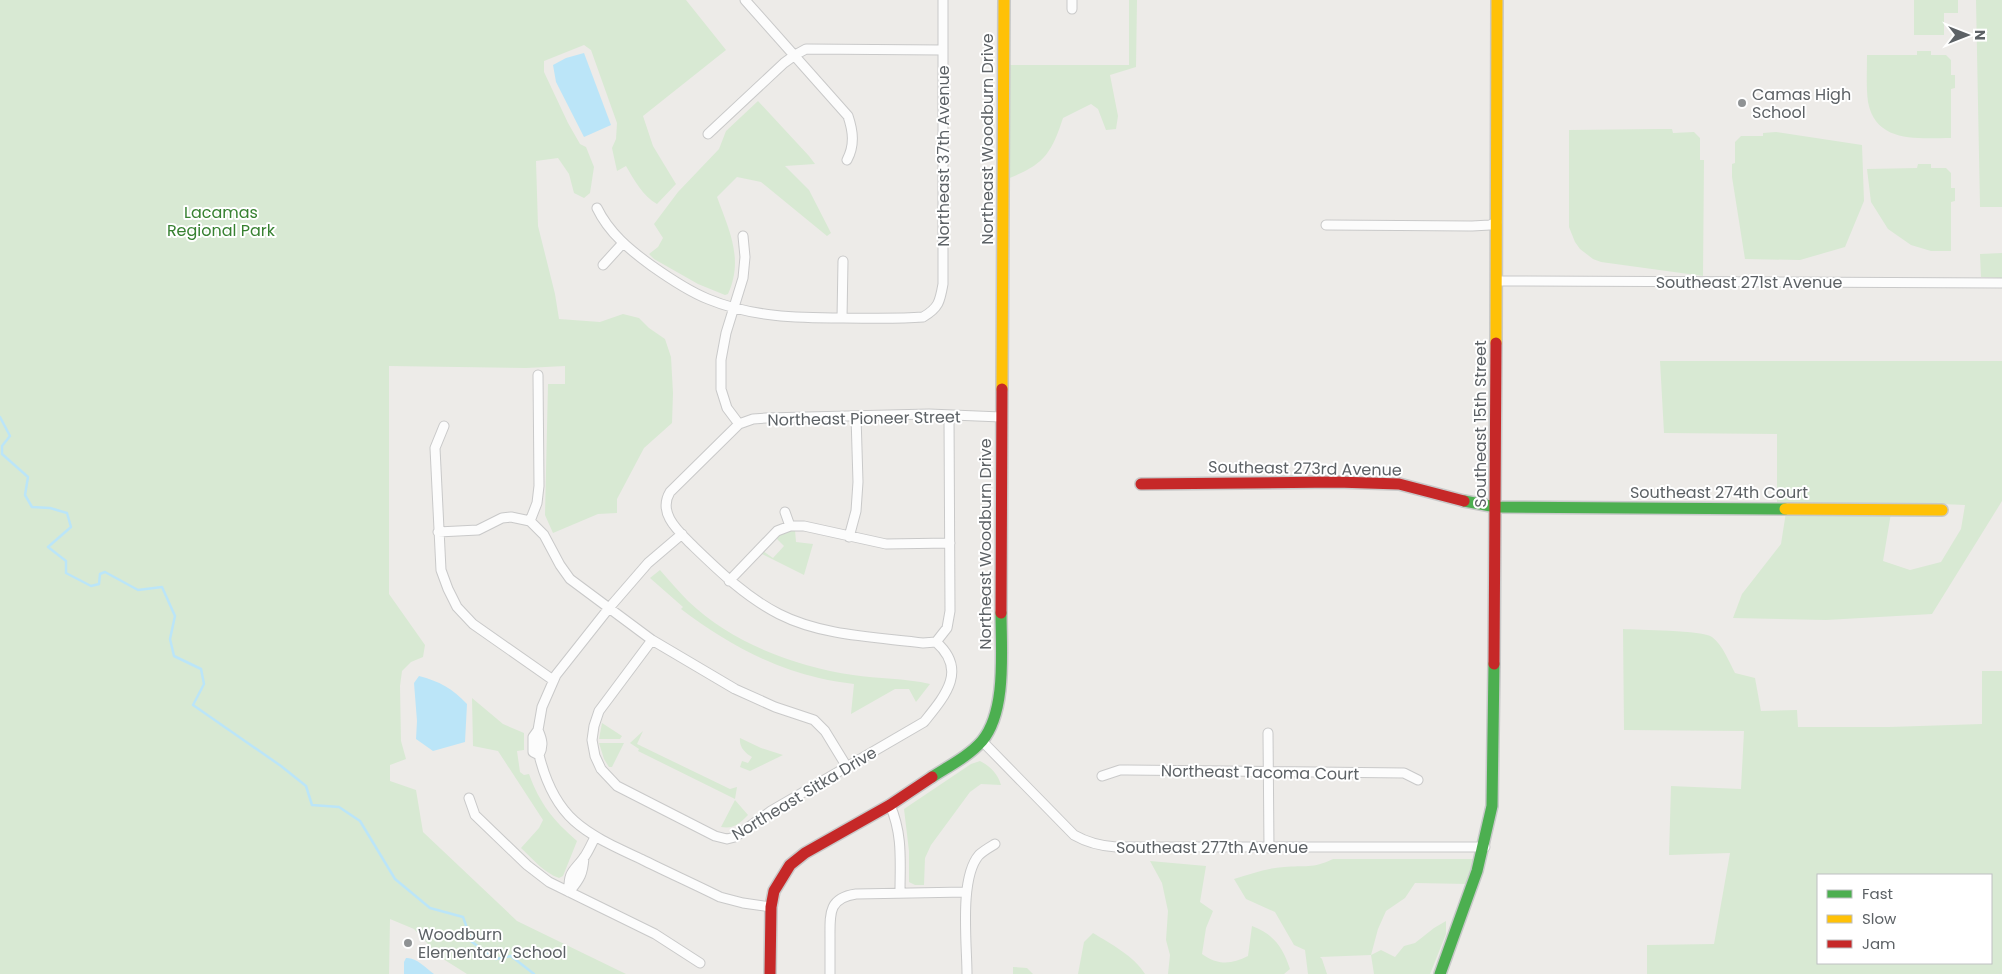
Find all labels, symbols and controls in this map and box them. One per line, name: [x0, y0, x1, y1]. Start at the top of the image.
north arrow: [1942, 10, 1992, 60]
text: N: [1970, 30, 1990, 40]
street label: Northeast Woodburn Drive: [976, 33, 999, 245]
street label: Northeast 37th Avenue: [932, 65, 955, 247]
place label: Camas High School: [1752, 83, 1851, 124]
marker: Camas High School: [1736, 97, 1748, 109]
park label: Lacamas Regional Park: [167, 201, 276, 242]
street label: Southeast 271st Avenue: [1656, 271, 1842, 294]
street label: Southeast 15th Street: [1469, 340, 1492, 508]
street label: Northeast Pioneer Street: [767, 405, 961, 432]
street label: Northeast Woodburn Drive: [974, 438, 997, 650]
street label: Southeast 273rd Avenue: [1208, 455, 1402, 482]
street label: Southeast 274th Court: [1630, 481, 1808, 504]
street label: Northeast Sitka Drive: [727, 741, 881, 846]
street label: Northeast Tacoma Court: [1161, 759, 1360, 786]
street label: Southeast 277th Avenue: [1116, 836, 1308, 859]
legend: [1817, 874, 1992, 964]
text: Fast: [1862, 883, 1893, 904]
text: Slow: [1862, 908, 1897, 929]
place label: Woodburn Elementary School: [418, 923, 566, 964]
text: Jam: [1862, 933, 1896, 954]
marker: Woodburn Elementary School: [402, 937, 414, 949]

